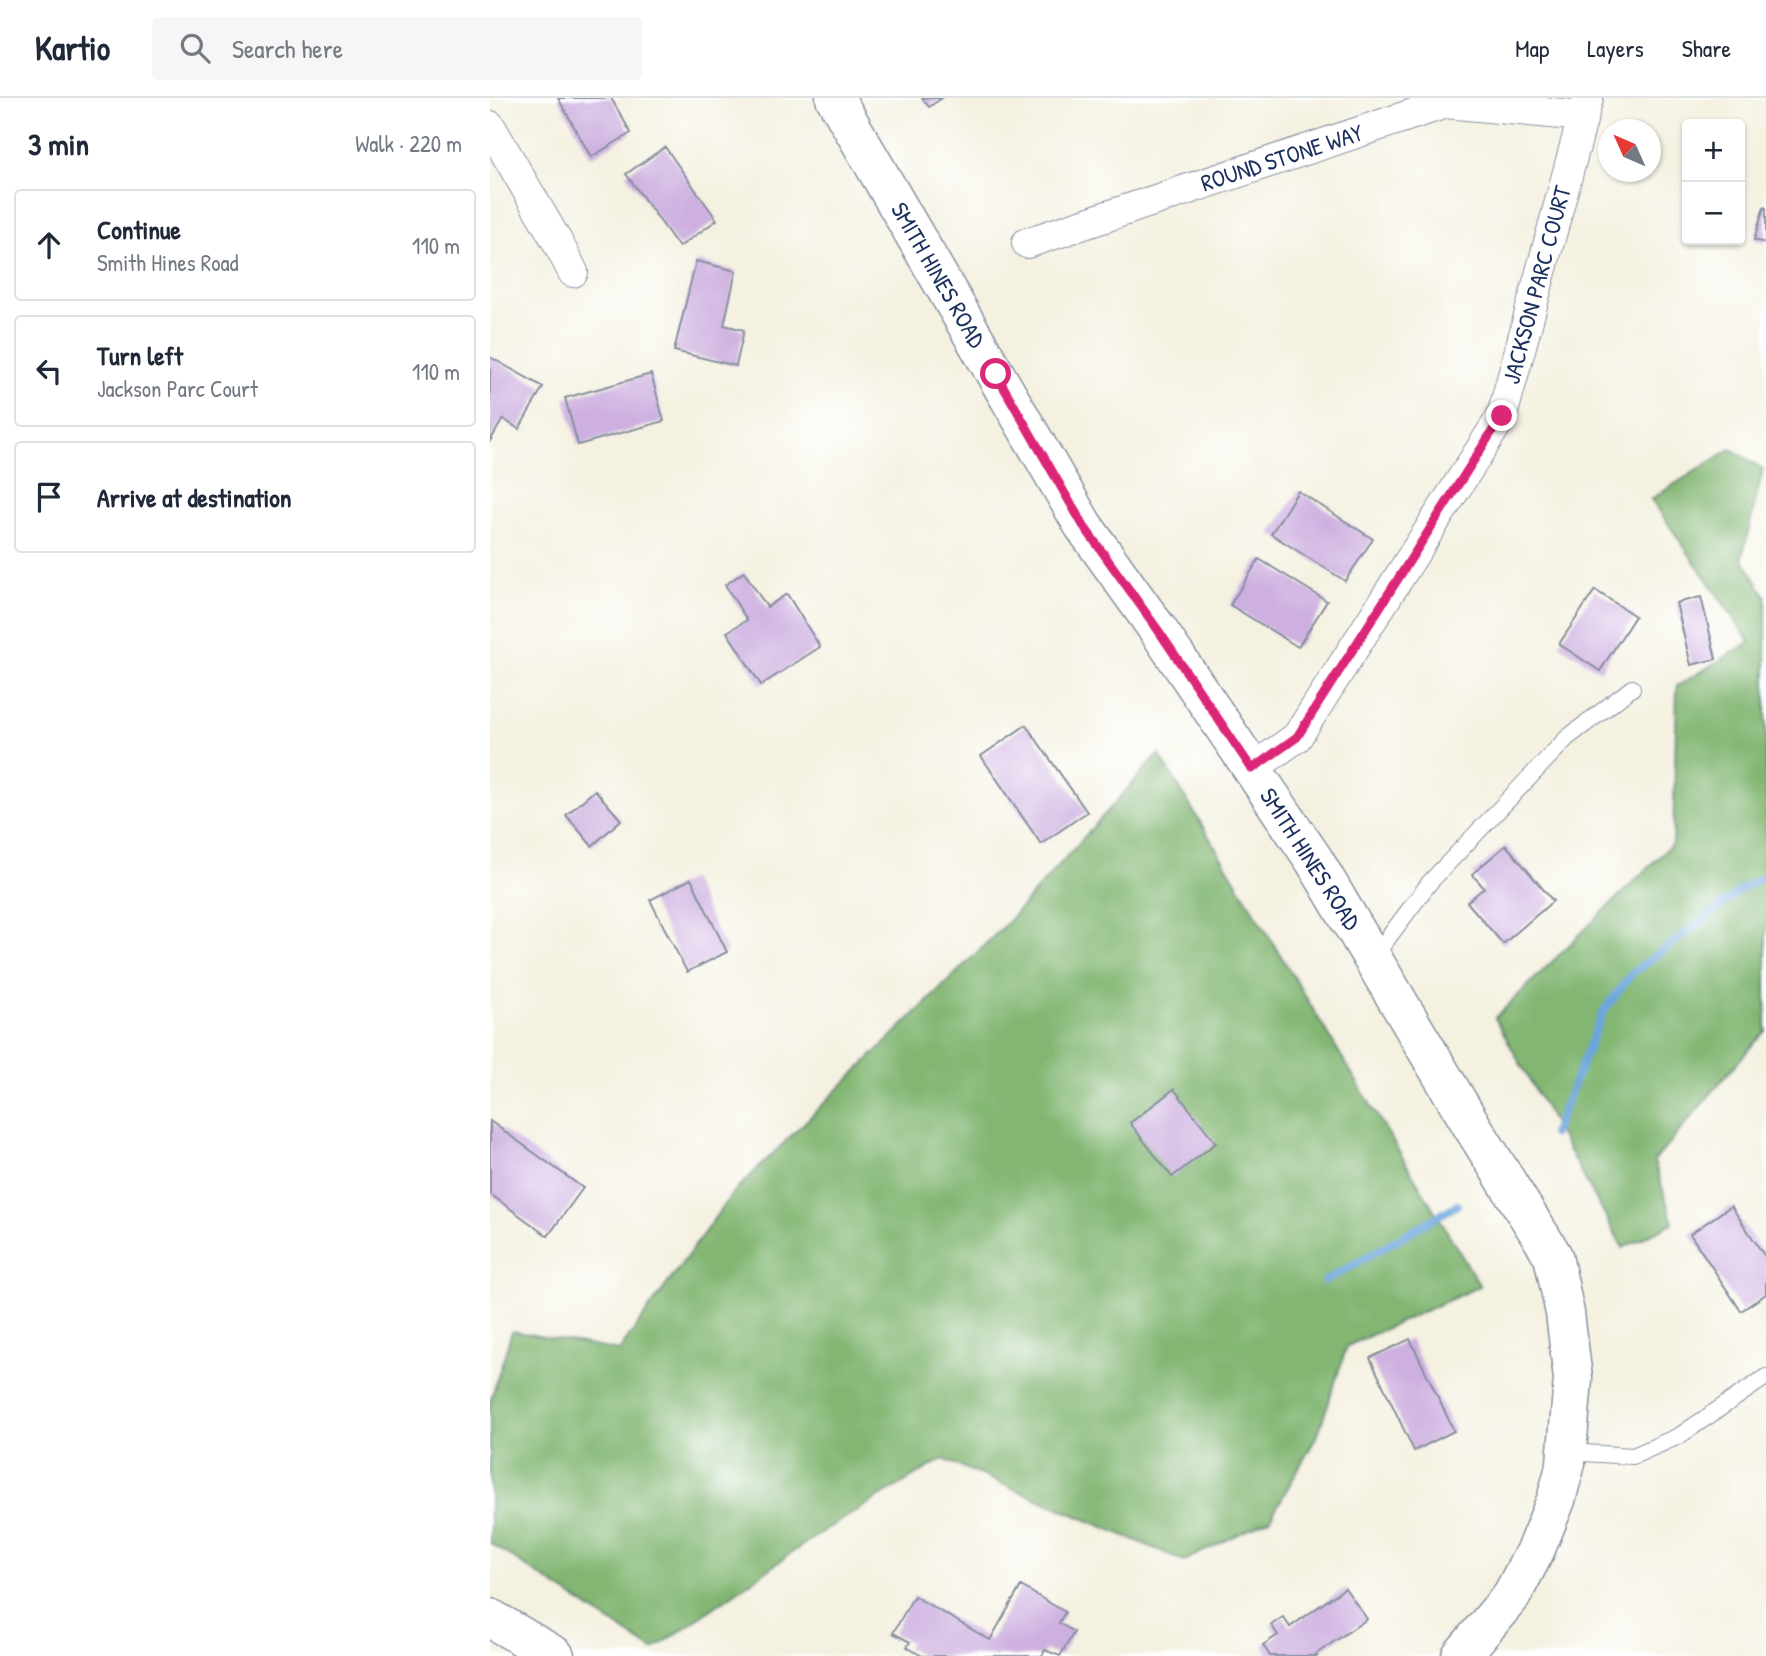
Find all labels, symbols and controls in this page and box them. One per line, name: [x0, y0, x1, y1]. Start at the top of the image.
search box: [152, 17, 642, 80]
text: Kartio: [35, 26, 110, 70]
icon: search: [176, 29, 214, 67]
text: Search here: [232, 31, 343, 66]
text: Map: [1515, 32, 1549, 64]
text: Layers: [1587, 32, 1644, 64]
text: Share: [1682, 32, 1731, 64]
street label: ROUND STONE WAY: [1197, 116, 1367, 198]
north arrow: [1598, 119, 1661, 182]
map controls: [1682, 119, 1745, 245]
button: +: [1682, 119, 1745, 182]
text: 3 min: [28, 124, 89, 164]
text: Walk · 220 m: [355, 128, 462, 159]
street label: JACKSON PARC COURT: [1494, 182, 1578, 387]
button: −: [1682, 182, 1745, 245]
street label: SMITH HINES ROAD: [884, 196, 994, 354]
text: Continue: [97, 212, 181, 247]
icon: ahead: [30, 226, 68, 264]
text: 110 m: [412, 230, 460, 261]
text: Smith Hines Road: [97, 247, 239, 278]
text: Turn left: [97, 338, 183, 373]
icon: left: [30, 352, 68, 390]
text: 110 m: [412, 356, 460, 387]
route start: [980, 358, 1011, 389]
text: Jackson Parc Court: [97, 373, 258, 404]
route end: [1486, 400, 1517, 431]
icon: arrive: [30, 478, 68, 516]
text: Arrive at destination: [97, 480, 292, 515]
street label: SMITH HINES ROAD: [1253, 781, 1369, 936]

